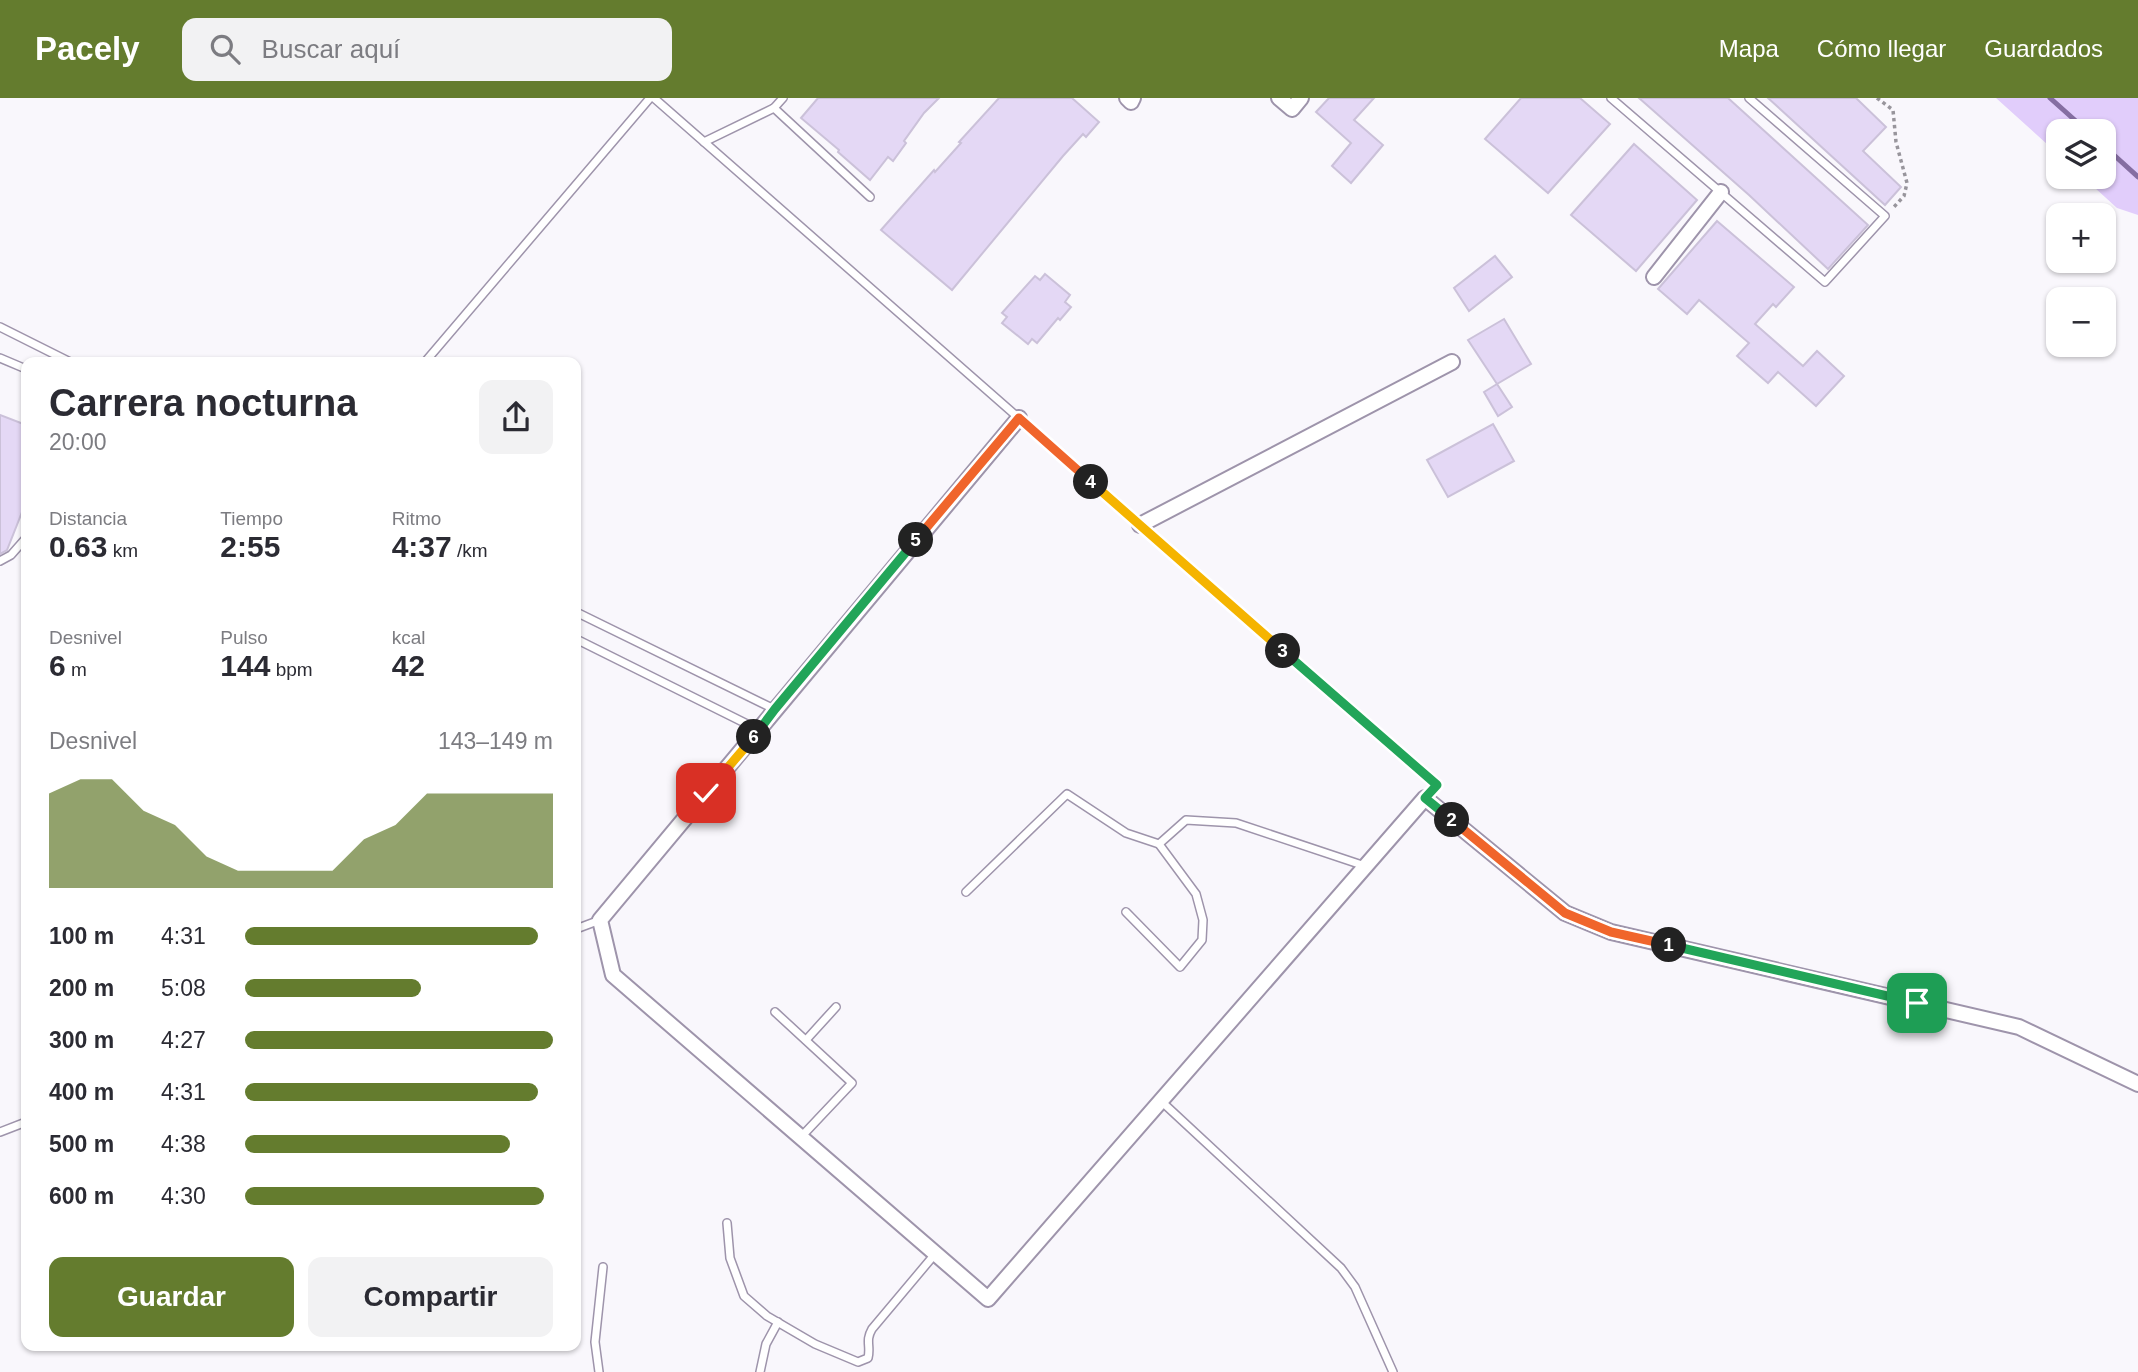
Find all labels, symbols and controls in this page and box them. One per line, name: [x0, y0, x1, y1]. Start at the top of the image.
search box: [182, 18, 672, 81]
text: Pacely: [35, 30, 140, 67]
icon: search: [206, 30, 244, 68]
text: Buscar aquí: [262, 34, 400, 64]
text: Mapa: [1719, 35, 1779, 62]
text: Cómo llegar: [1817, 35, 1946, 62]
text: Guardados: [1984, 35, 2103, 62]
map controls: [2046, 119, 2116, 357]
button: layers: [2046, 119, 2116, 189]
button: +: [2046, 203, 2116, 273]
button: −: [2046, 287, 2116, 357]
button: share: [479, 380, 553, 454]
text: Carrera nocturna: [49, 382, 357, 424]
text: 20:00: [49, 429, 107, 455]
pin: 4: [1074, 464, 1108, 500]
text: 4: [1085, 471, 1096, 492]
text: Distancia: [49, 508, 127, 529]
text: Tiempo: [220, 508, 283, 529]
text: Ritmo: [392, 508, 441, 529]
pin: 5: [898, 522, 934, 558]
text: 5: [910, 529, 921, 550]
text: 0.63: [49, 530, 107, 563]
text: 2:55: [220, 530, 280, 563]
text: 4:37: [392, 530, 452, 563]
text: km: [107, 540, 138, 561]
text: /km: [452, 540, 488, 561]
text: Desnivel: [49, 627, 122, 648]
text: Pulso: [220, 627, 268, 648]
text: kcal: [392, 627, 425, 648]
pin: 3: [1266, 634, 1300, 668]
text: 3: [1277, 640, 1288, 661]
text: 6: [49, 649, 66, 682]
text: 144: [220, 649, 270, 682]
text: 42: [392, 649, 425, 682]
text: m: [66, 659, 87, 680]
text: bpm: [270, 659, 313, 680]
pin: 6: [736, 720, 772, 754]
text: 6: [748, 726, 759, 747]
text: Desnivel: [49, 728, 137, 754]
text: 143–149 m: [438, 728, 553, 754]
pin: [676, 763, 736, 823]
icon: check: [687, 774, 725, 812]
pin: 2: [1434, 802, 1470, 838]
text: 2: [1446, 809, 1457, 830]
text: 100 m: [49, 923, 114, 949]
text: 4:31: [161, 923, 206, 949]
pin: 1: [1652, 928, 1686, 962]
text: 1: [1663, 934, 1674, 955]
pin: [1887, 973, 1947, 1033]
text: 200 m: [49, 975, 114, 1001]
text: 5:08: [161, 975, 206, 1001]
icon: arrive: [1898, 984, 1936, 1022]
text: 300 m: [49, 1027, 114, 1053]
text: 4:27: [161, 1027, 206, 1053]
text: 400 m: [49, 1079, 114, 1105]
text: 4:31: [161, 1079, 206, 1105]
text: 500 m: [49, 1131, 114, 1157]
text: 4:38: [161, 1131, 206, 1157]
text: 600 m: [49, 1183, 114, 1209]
text: 4:30: [161, 1183, 206, 1209]
button: Guardar: [49, 1257, 294, 1337]
button: Compartir: [308, 1257, 553, 1337]

